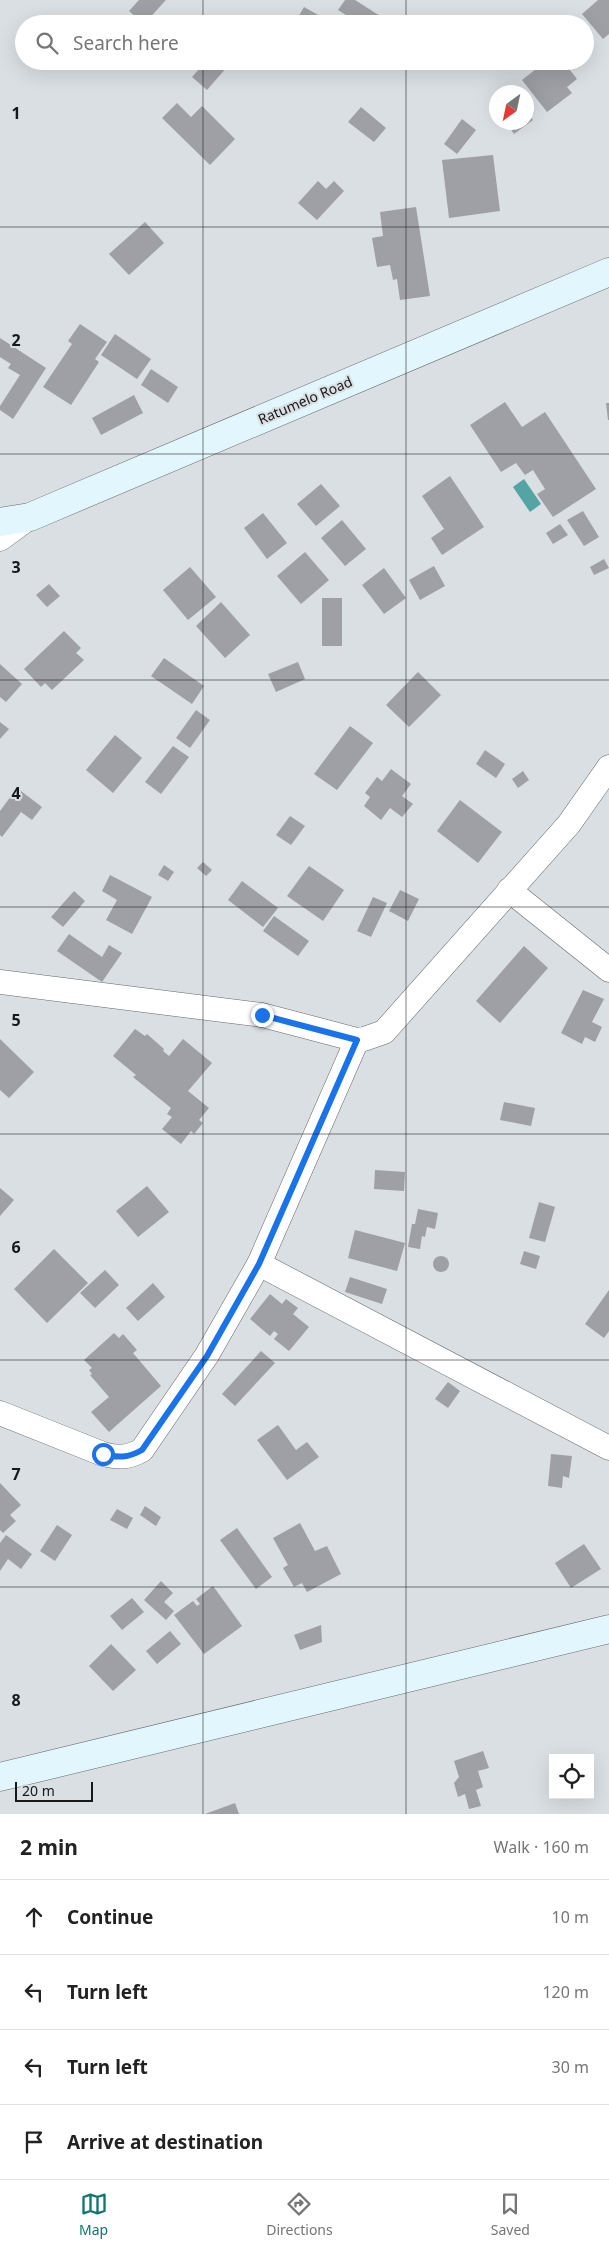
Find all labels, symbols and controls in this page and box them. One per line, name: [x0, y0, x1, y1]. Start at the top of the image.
search box: [15, 15, 594, 70]
icon: search: [33, 29, 61, 57]
text: Search here: [73, 30, 179, 56]
north arrow: [489, 85, 534, 130]
text: 1: [11, 102, 21, 124]
text: 2: [11, 329, 21, 351]
street label: Ratumelo Road: [255, 372, 355, 428]
text: 3: [11, 556, 21, 578]
text: 4: [11, 782, 21, 804]
route end: [251, 1004, 274, 1027]
text: 5: [11, 1009, 21, 1031]
text: 6: [11, 1236, 21, 1258]
route start: [92, 1443, 115, 1466]
text: 7: [11, 1463, 21, 1485]
text: 8: [11, 1689, 21, 1711]
map controls: [549, 1754, 594, 1799]
button: locate: [549, 1754, 594, 1799]
scale bar: [15, 1779, 92, 1802]
text: 20 m: [22, 1781, 55, 1800]
text: 2 min: [20, 1833, 78, 1861]
text: Walk · 160 m: [494, 1836, 589, 1858]
icon: ahead: [20, 1903, 48, 1931]
text: Continue: [67, 1904, 153, 1930]
text: 10 m: [552, 1906, 589, 1928]
icon: left: [20, 1978, 48, 2006]
text: Turn left: [67, 1979, 148, 2005]
text: 120 m: [542, 1981, 589, 2003]
icon: left: [20, 2053, 48, 2081]
text: Turn left: [67, 2054, 148, 2080]
text: 30 m: [552, 2056, 589, 2078]
icon: arrive: [20, 2128, 48, 2156]
text: Arrive at destination: [67, 2129, 263, 2155]
tab: Map: [79, 2190, 108, 2239]
tab: Directions: [266, 2190, 333, 2239]
tab: Saved: [491, 2190, 530, 2239]

